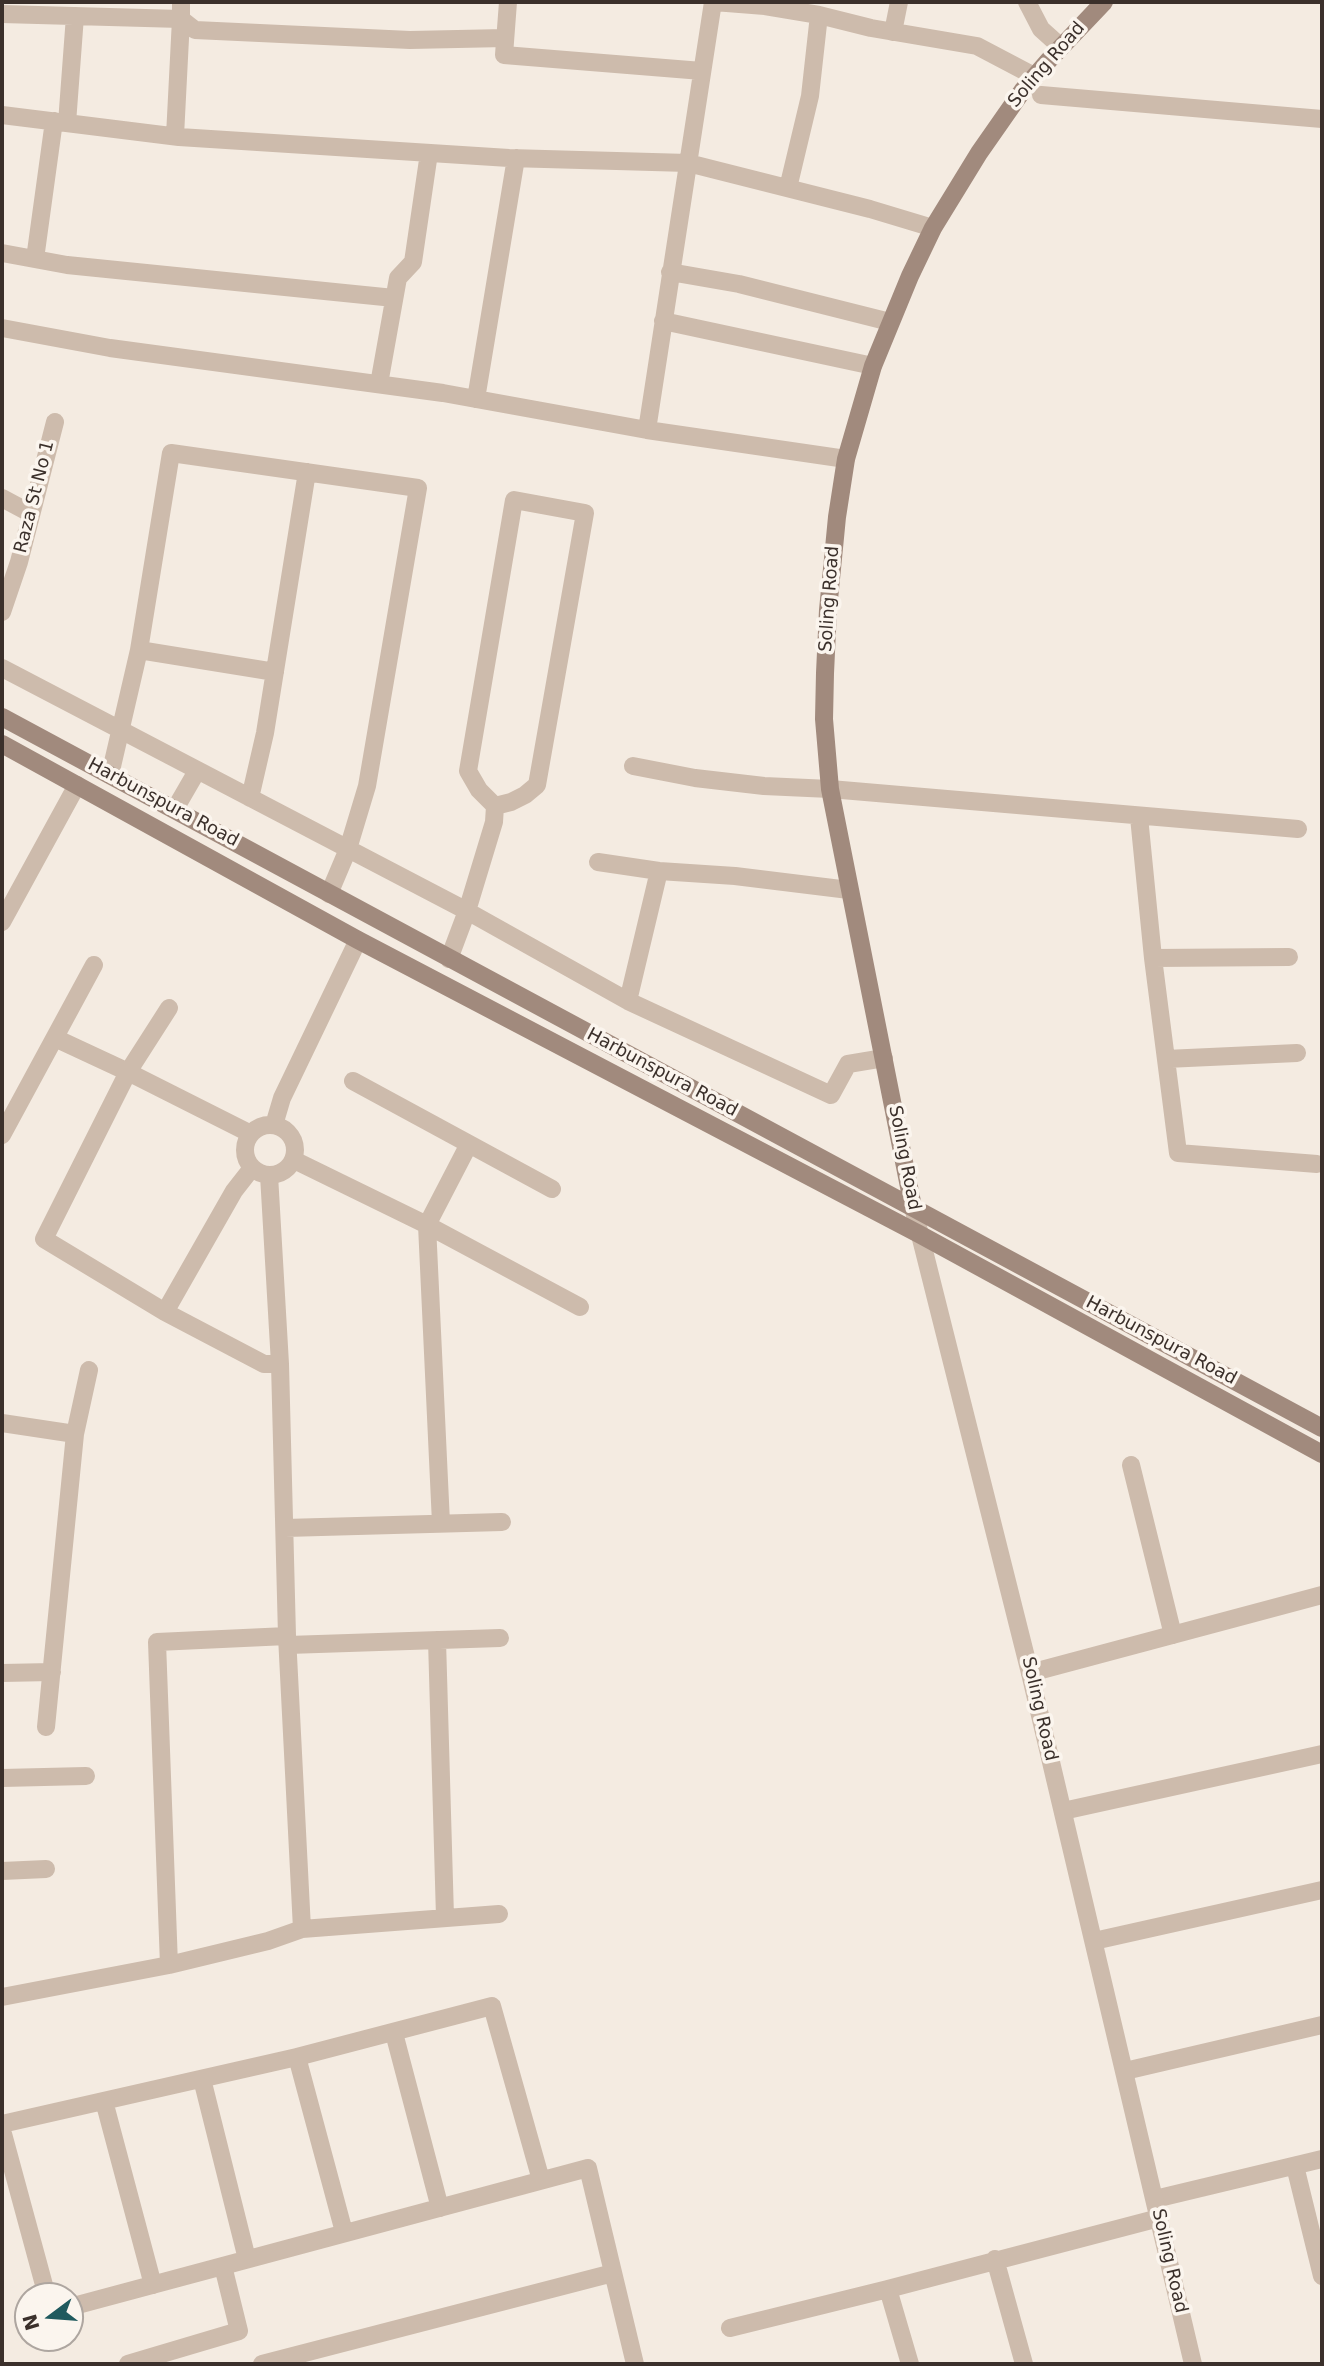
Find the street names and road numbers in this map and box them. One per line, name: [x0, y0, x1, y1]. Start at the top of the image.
street label: Soling Road: [1004, 18, 1090, 112]
street label: Raza St No 1: [11, 438, 59, 556]
street label: Soling Road: [816, 545, 844, 653]
street label: Harbunspura Road: [84, 754, 242, 852]
street label: Harbunspura Road: [583, 1024, 741, 1122]
street label: Soling Road: [883, 1104, 925, 1212]
street label: Harbunspura Road: [1082, 1292, 1240, 1390]
street label: Soling Road: [1017, 1655, 1061, 1763]
street label: Soling Road: [1147, 2207, 1191, 2315]

